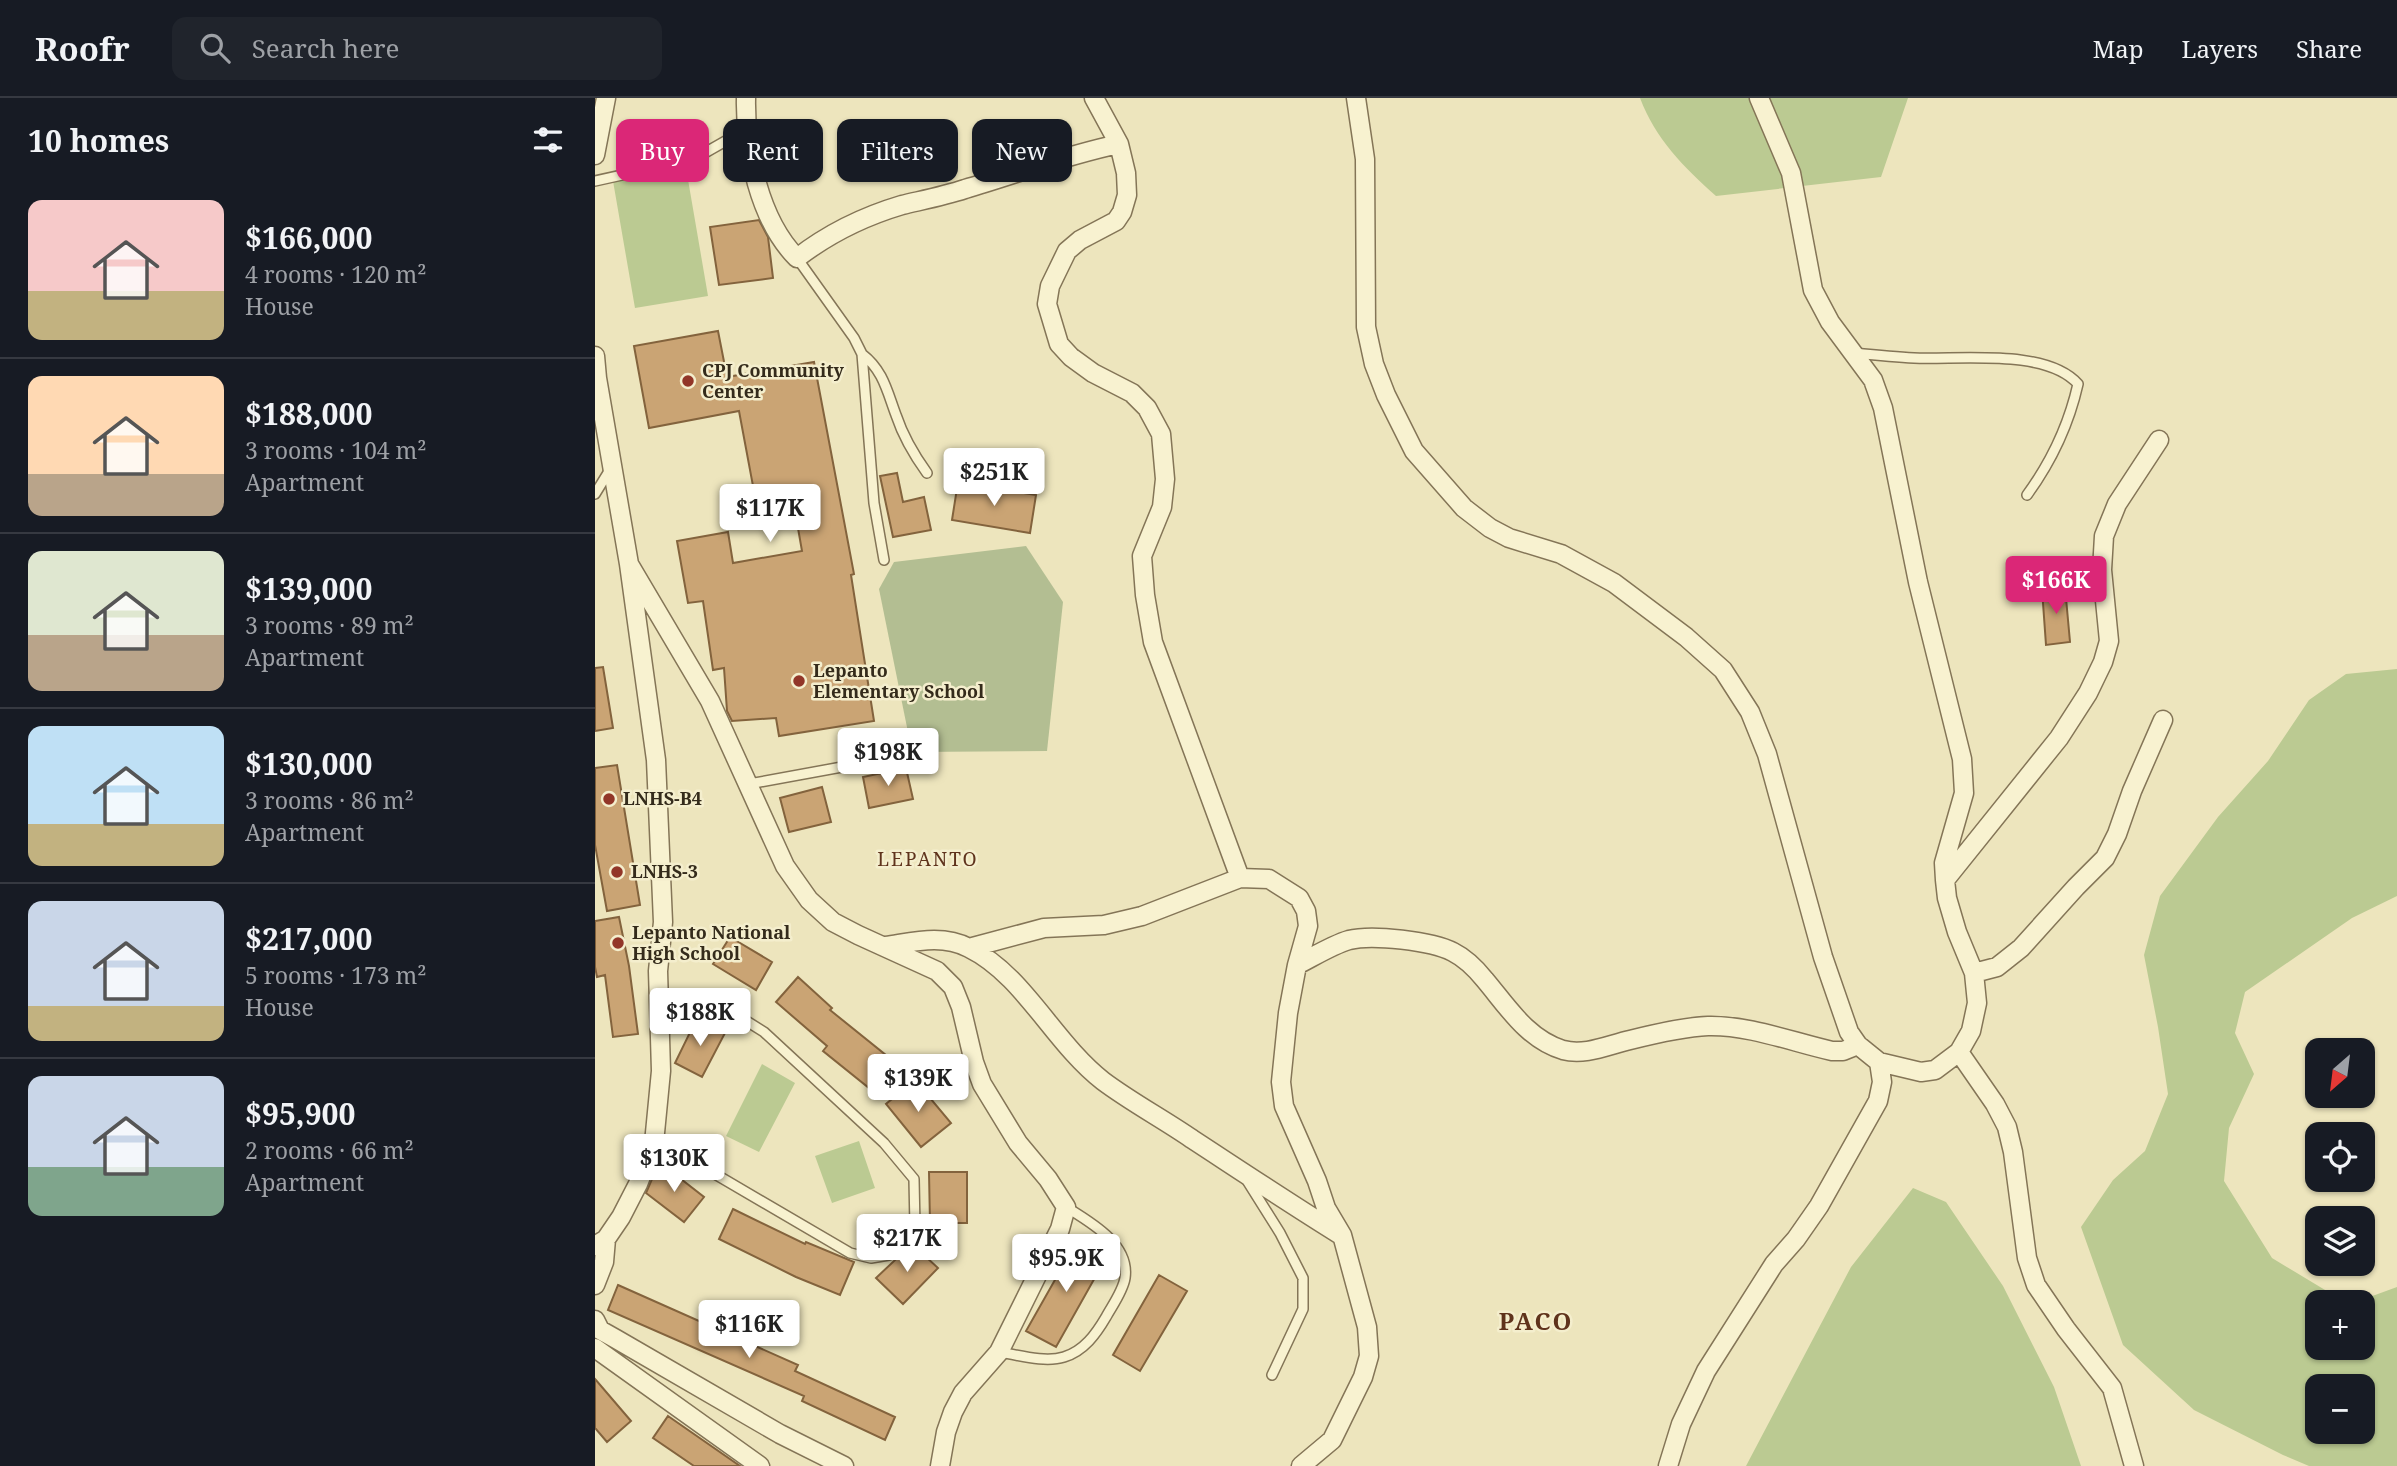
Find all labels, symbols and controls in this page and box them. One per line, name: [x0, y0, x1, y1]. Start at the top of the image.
search box: [172, 17, 662, 80]
text: Roofr: [35, 26, 130, 71]
icon: search: [196, 29, 234, 67]
text: Search here: [252, 30, 399, 66]
text: Map: [2093, 32, 2144, 65]
text: Layers: [2182, 32, 2258, 65]
text: Share: [2296, 32, 2362, 65]
chip: Buy: [616, 119, 709, 182]
chip: Rent: [723, 119, 823, 182]
chip: Filters: [837, 119, 958, 182]
chip: New: [972, 119, 1072, 182]
text: 10 homes: [28, 120, 169, 161]
icon: filters: [529, 121, 567, 159]
text: $166,000: [245, 217, 372, 258]
icon: home: [84, 228, 168, 312]
text: 4 rooms · 120 m²: [245, 258, 427, 290]
text: House: [245, 290, 314, 322]
place label: CPJ Community Center: [702, 358, 845, 403]
marker: CPJ Community Center: [680, 373, 696, 389]
text: $188,000: [245, 393, 372, 434]
icon: home: [84, 404, 168, 488]
text: 3 rooms · 104 m²: [245, 434, 427, 466]
pin: $251K: [945, 448, 1043, 508]
text: $251K: [960, 455, 1028, 487]
text: Apartment: [245, 466, 364, 498]
pin: $117K: [721, 484, 819, 544]
text: $117K: [736, 491, 804, 523]
pin: $166K: [2007, 556, 2105, 616]
text: $166K: [2022, 563, 2090, 595]
text: $139,000: [245, 568, 372, 609]
icon: home: [84, 579, 168, 663]
text: 3 rooms · 89 m²: [245, 609, 414, 641]
text: Apartment: [245, 641, 364, 673]
place label: Lepanto Elementary School: [813, 658, 985, 703]
marker: Lepanto Elementary School: [791, 673, 807, 689]
pin: $198K: [839, 728, 937, 788]
text: $198K: [854, 735, 922, 767]
text: $130,000: [245, 743, 372, 784]
icon: home: [84, 754, 168, 838]
text: 3 rooms · 86 m²: [245, 784, 414, 816]
place label: LNHS-B4: [623, 786, 702, 810]
marker: LNHS-B4: [601, 791, 617, 807]
text: Apartment: [245, 816, 364, 848]
district label: LEPANTO: [877, 846, 979, 872]
place label: LNHS-3: [631, 859, 698, 883]
marker: LNHS-3: [609, 864, 625, 880]
text: $217,000: [245, 918, 372, 959]
place label: Lepanto National High School: [632, 920, 791, 965]
icon: home: [84, 929, 168, 1013]
marker: Lepanto National High School: [610, 935, 626, 951]
text: 5 rooms · 173 m²: [245, 959, 427, 991]
pin: $188K: [651, 988, 749, 1048]
text: House: [245, 991, 314, 1023]
text: $188K: [666, 995, 734, 1027]
north arrow: [2305, 1038, 2375, 1108]
map controls: [2305, 1038, 2375, 1444]
pin: $139K: [869, 1054, 967, 1114]
text: $139K: [884, 1061, 952, 1093]
text: $95,900: [245, 1093, 356, 1134]
icon: home: [84, 1104, 168, 1188]
button: locate: [2305, 1122, 2375, 1192]
text: 2 rooms · 66 m²: [245, 1134, 414, 1166]
pin: $130K: [625, 1134, 723, 1194]
text: $130K: [640, 1141, 708, 1173]
text: Apartment: [245, 1166, 364, 1198]
button: layers: [2305, 1206, 2375, 1276]
pin: $217K: [858, 1214, 956, 1274]
text: $217K: [873, 1221, 941, 1253]
pin: $95.9K: [1009, 1234, 1123, 1294]
text: $95.9K: [1028, 1241, 1104, 1273]
button: +: [2305, 1290, 2375, 1360]
pin: $116K: [700, 1300, 798, 1360]
district label: PACO: [1499, 1304, 1573, 1337]
text: $116K: [715, 1307, 783, 1339]
button: −: [2305, 1374, 2375, 1444]

